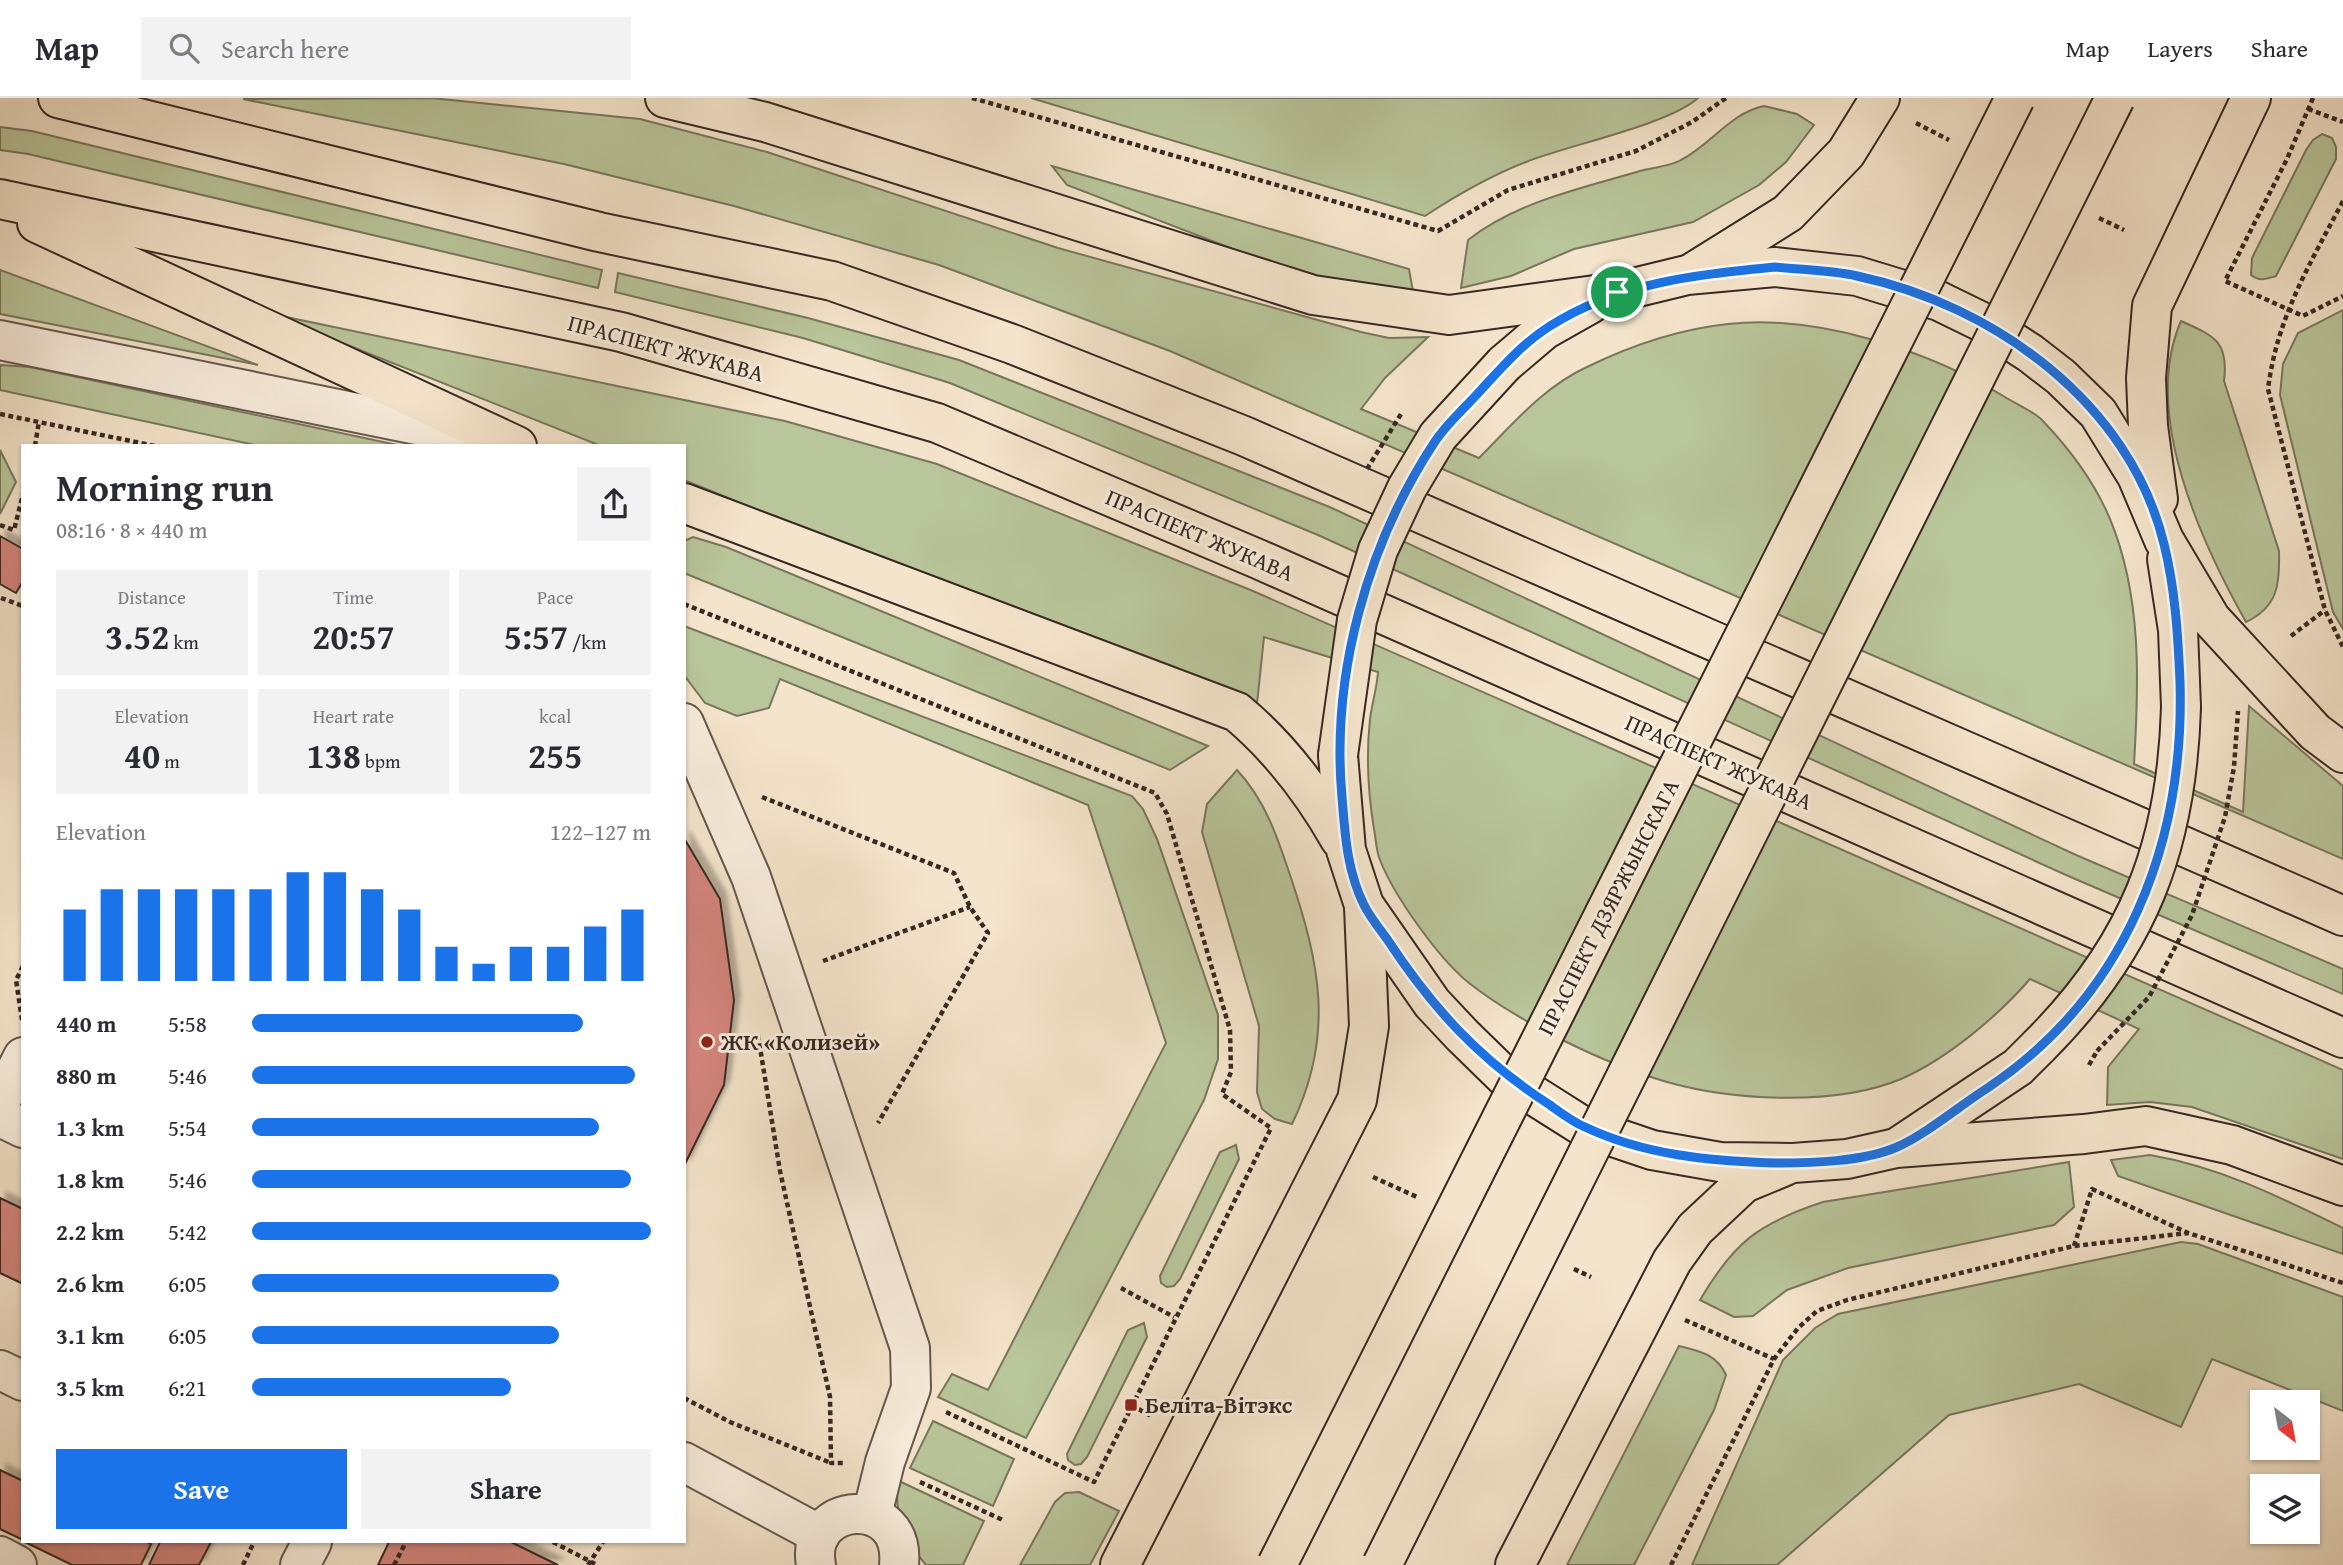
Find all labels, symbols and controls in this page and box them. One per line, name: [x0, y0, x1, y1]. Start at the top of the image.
search box: [141, 17, 631, 80]
text: Map: [35, 24, 99, 72]
icon: search: [165, 29, 203, 67]
text: Search here: [221, 29, 349, 68]
text: Map: [2066, 31, 2109, 66]
text: Layers: [2147, 31, 2213, 66]
text: Share: [2251, 31, 2308, 66]
pin: [1587, 262, 1647, 322]
icon: arrive: [1598, 273, 1636, 311]
street label: ПРАСПЕКТ ЖУКАВА: [564, 305, 768, 390]
text: Morning run: [56, 459, 273, 515]
button: share: [577, 467, 651, 541]
street label: ПРАСПЕКТ ЖУКАВА: [1101, 480, 1300, 589]
text: 08:16 · 8 × 440 m: [56, 513, 208, 546]
text: Distance: [118, 583, 186, 611]
text: Time: [333, 583, 374, 611]
text: Pace: [537, 583, 573, 611]
text: 3.52: [105, 611, 169, 662]
text: 20:57: [312, 611, 395, 662]
text: 5:57: [504, 611, 568, 662]
text: km: [169, 628, 199, 656]
text: /km: [568, 628, 606, 656]
text: Elevation: [115, 702, 189, 730]
text: Heart rate: [313, 702, 394, 730]
text: kcal: [539, 702, 571, 730]
street label: ПРАСПЕКТ ЖУКАВА: [1620, 705, 1818, 818]
text: 40: [124, 730, 160, 781]
text: 138: [306, 730, 361, 781]
text: 255: [528, 730, 582, 781]
text: m: [160, 747, 180, 775]
text: bpm: [361, 747, 401, 775]
street label: ПРАСПЕКТ ДЗЯРЖЫНСКАГА: [1528, 773, 1687, 1041]
text: Elevation: [56, 815, 146, 848]
text: 122–127 m: [550, 815, 651, 848]
text: 440 m: [56, 1007, 117, 1040]
text: 5:58: [168, 1007, 207, 1040]
place label: ЖК «Колизей»: [720, 1025, 880, 1058]
marker: ЖК «Колизей»: [699, 1034, 715, 1050]
text: 880 m: [56, 1059, 117, 1092]
text: 5:46: [168, 1059, 207, 1092]
text: 1.3 km: [56, 1111, 124, 1144]
text: 5:54: [168, 1111, 207, 1144]
text: 1.8 km: [56, 1163, 124, 1196]
text: 5:46: [168, 1163, 207, 1196]
text: 2.2 km: [56, 1215, 124, 1248]
text: 5:42: [168, 1215, 207, 1248]
text: 2.6 km: [56, 1267, 124, 1300]
text: 6:05: [168, 1267, 207, 1300]
text: 3.1 km: [56, 1319, 124, 1352]
text: 6:05: [168, 1319, 207, 1352]
text: 3.5 km: [56, 1371, 124, 1404]
text: 6:21: [168, 1371, 207, 1404]
place label: Беліта-Вітэкс: [1145, 1388, 1293, 1421]
north arrow: [2250, 1390, 2320, 1460]
map controls: [2250, 1390, 2320, 1544]
marker: Беліта-Вітэкс: [1123, 1397, 1139, 1413]
button: Save: [56, 1449, 347, 1529]
button: Share: [361, 1449, 651, 1529]
button: layers: [2250, 1474, 2320, 1544]

